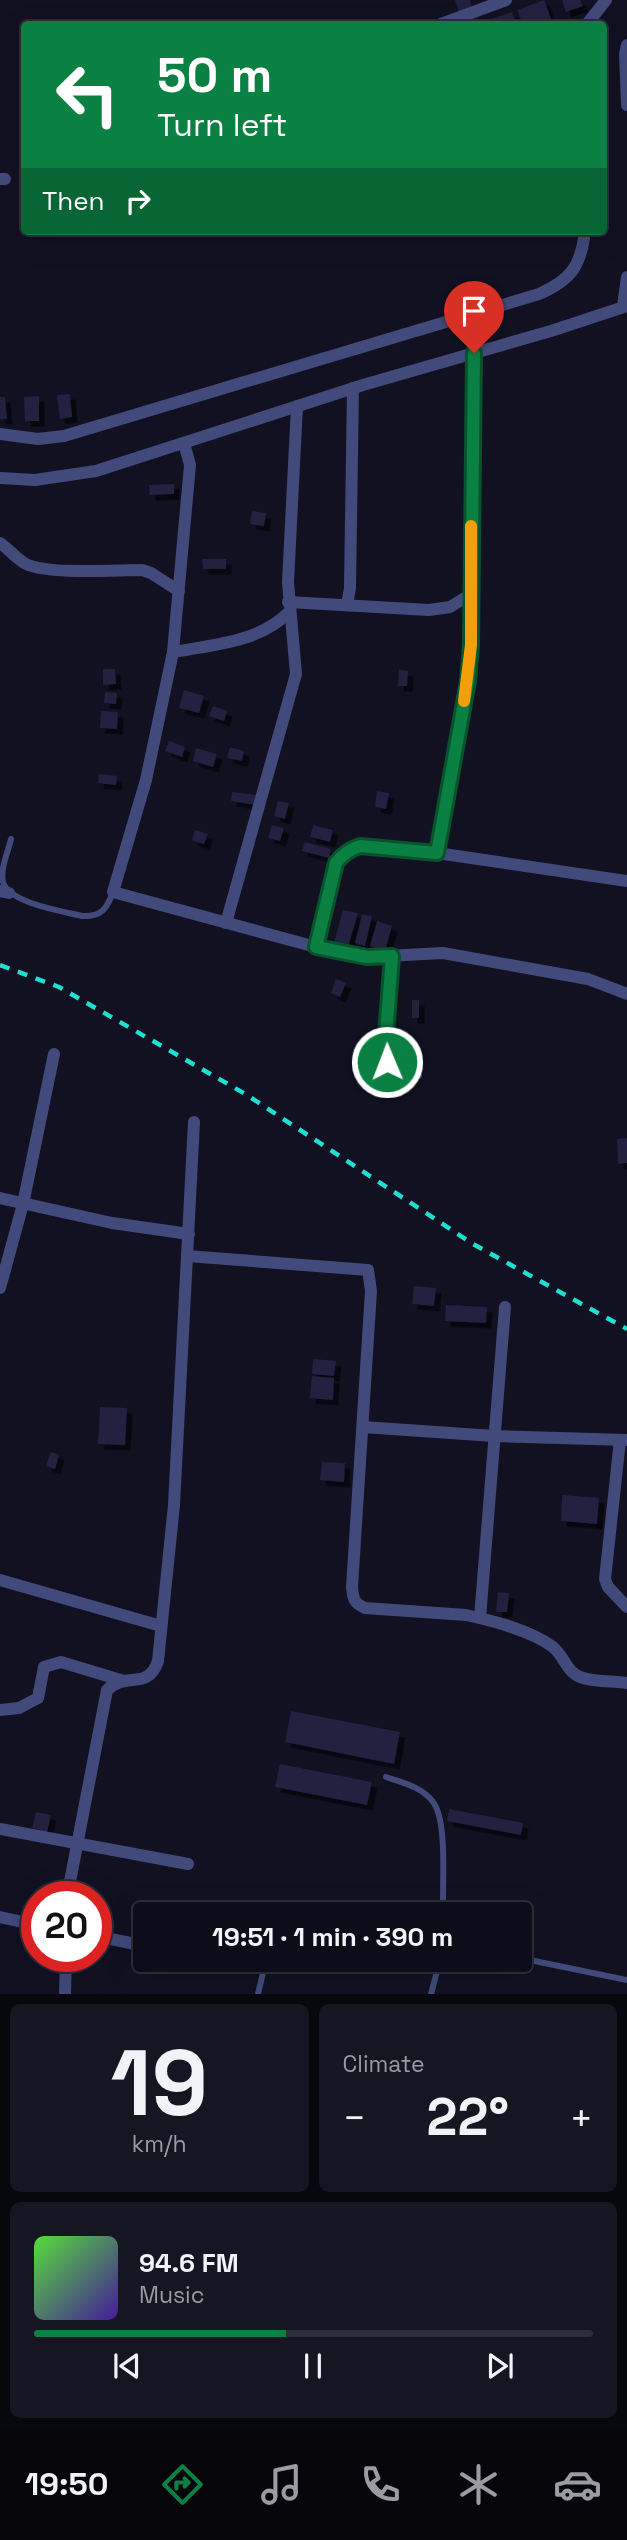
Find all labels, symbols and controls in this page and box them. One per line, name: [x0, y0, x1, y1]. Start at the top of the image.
text: 50 m: [157, 44, 272, 106]
icon: left: [42, 49, 133, 140]
text: Turn left: [157, 105, 287, 145]
icon: right: [119, 182, 157, 220]
text: Then: [42, 184, 105, 218]
pin: [444, 281, 504, 353]
icon: arrive: [455, 292, 493, 330]
position arrow: [350, 1025, 424, 1099]
speed limit sign: 20: [21, 1881, 112, 1972]
text: 19:51 · 1 min · 390 m: [212, 1920, 453, 1954]
text: 19: [111, 2025, 208, 2142]
text: Climate: [343, 2049, 425, 2079]
text: 22°: [427, 2084, 509, 2150]
text: −: [343, 2094, 366, 2142]
text: +: [569, 2094, 593, 2142]
text: km/h: [132, 2129, 187, 2159]
text: 94.6 FM: [139, 2246, 239, 2280]
text: Music: [139, 2280, 204, 2310]
icon: previous: [108, 2347, 146, 2385]
icon: pause: [294, 2347, 332, 2385]
icon: next: [481, 2347, 519, 2385]
icon: directions: [158, 2460, 207, 2509]
icon: music: [257, 2460, 306, 2509]
icon: phone: [356, 2460, 405, 2509]
icon: climate: [454, 2460, 503, 2509]
icon: car: [553, 2460, 602, 2509]
text: 19:50: [25, 2464, 109, 2504]

